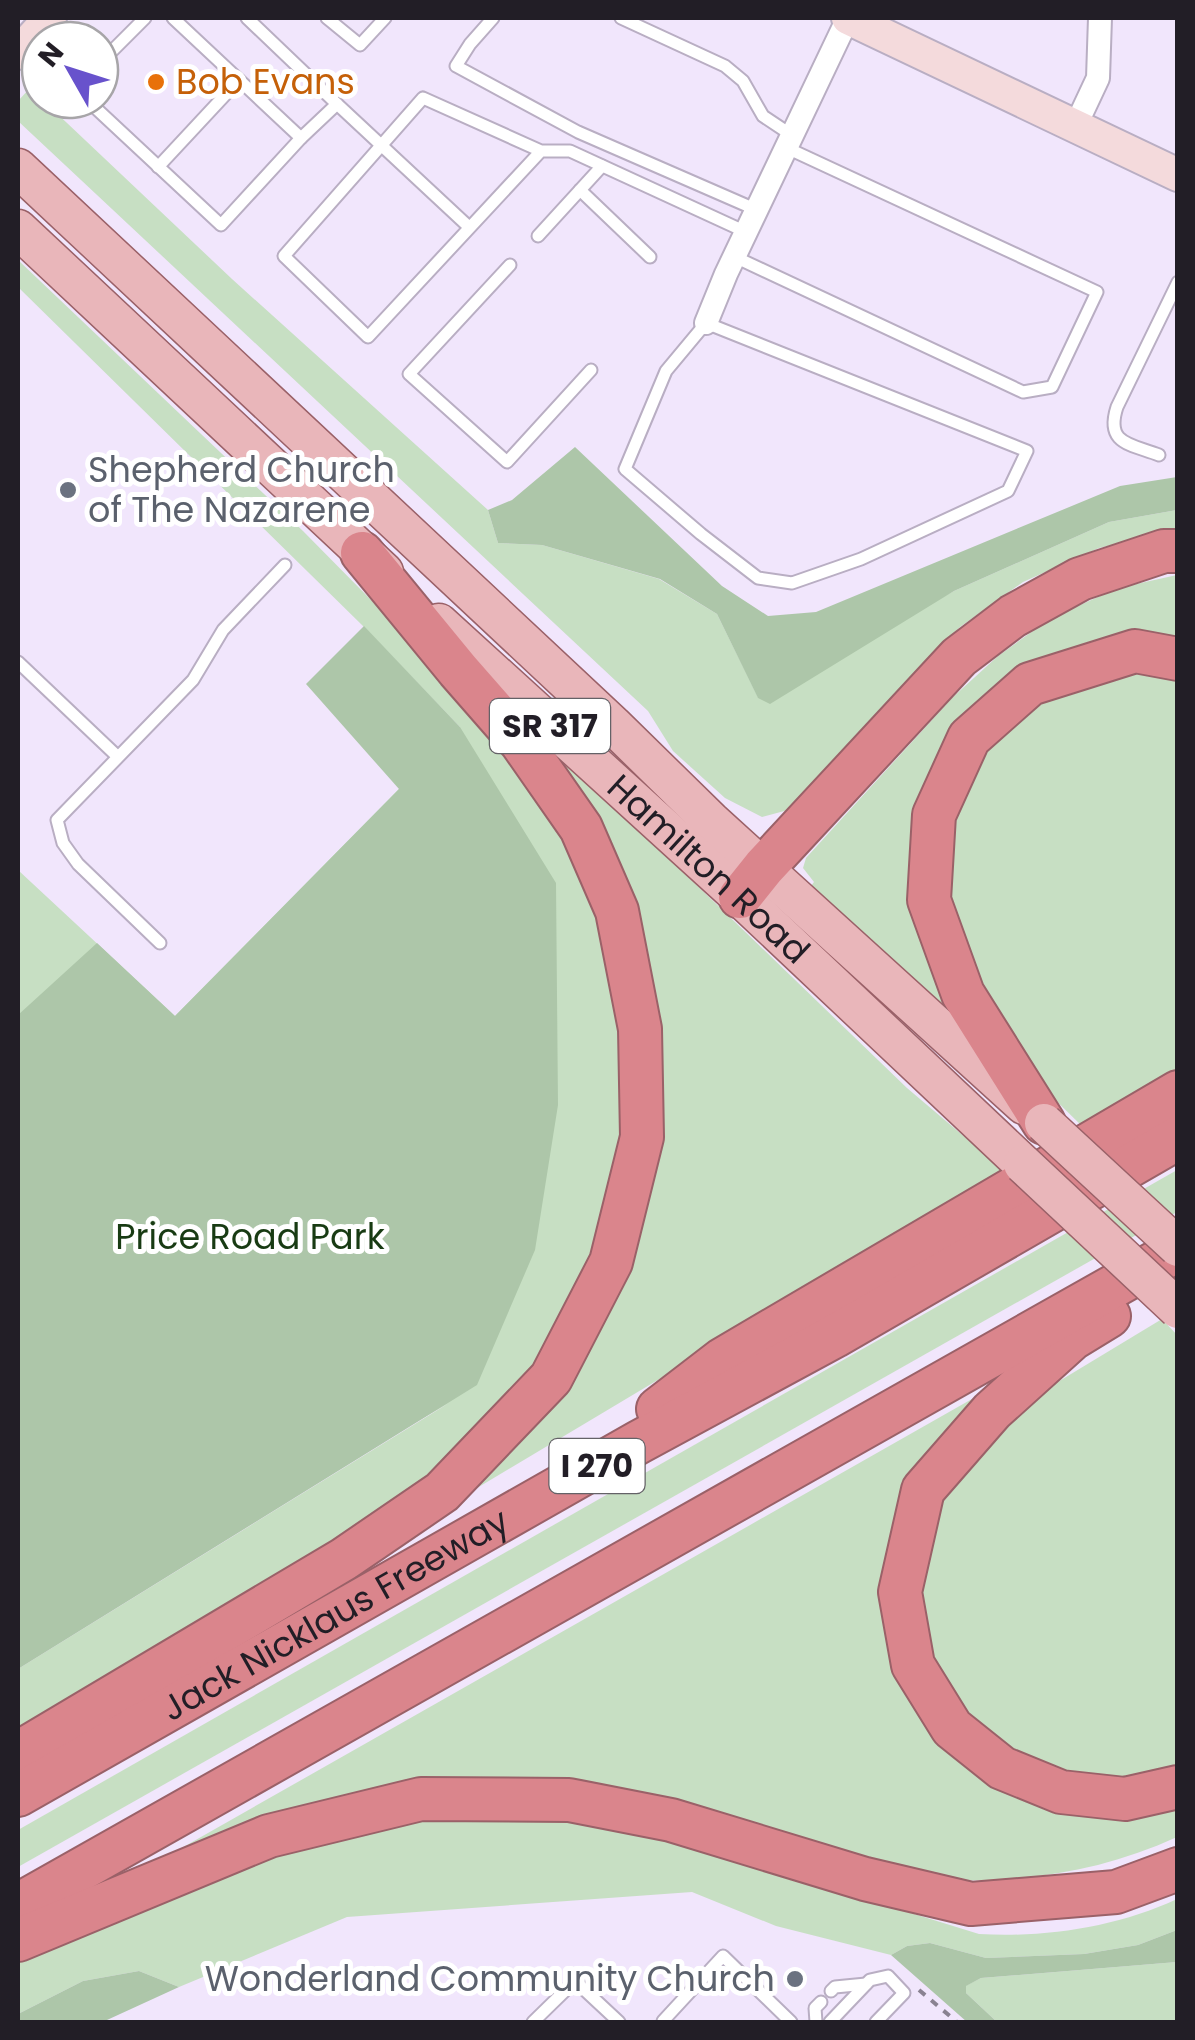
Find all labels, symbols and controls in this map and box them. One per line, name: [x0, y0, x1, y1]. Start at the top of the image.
north arrow: [20, 20, 120, 120]
text: N: [29, 34, 73, 75]
place label: Bob Evans: [176, 57, 355, 106]
marker: Bob Evans: [145, 71, 167, 93]
place label: Shepherd Church of The Nazarene: [88, 445, 395, 534]
marker: Shepherd Church of The Nazarene: [57, 479, 79, 501]
road number: SR 317: [490, 699, 610, 753]
street label: Hamilton Road: [597, 763, 821, 975]
park label: Price Road Park: [115, 1212, 385, 1261]
road number: I 270: [550, 1439, 644, 1493]
street label: Jack Nicklaus Freeway: [153, 1496, 518, 1732]
place label: Wonderland Community Church: [205, 1954, 775, 2003]
marker: Wonderland Community Church: [784, 1968, 806, 1990]

